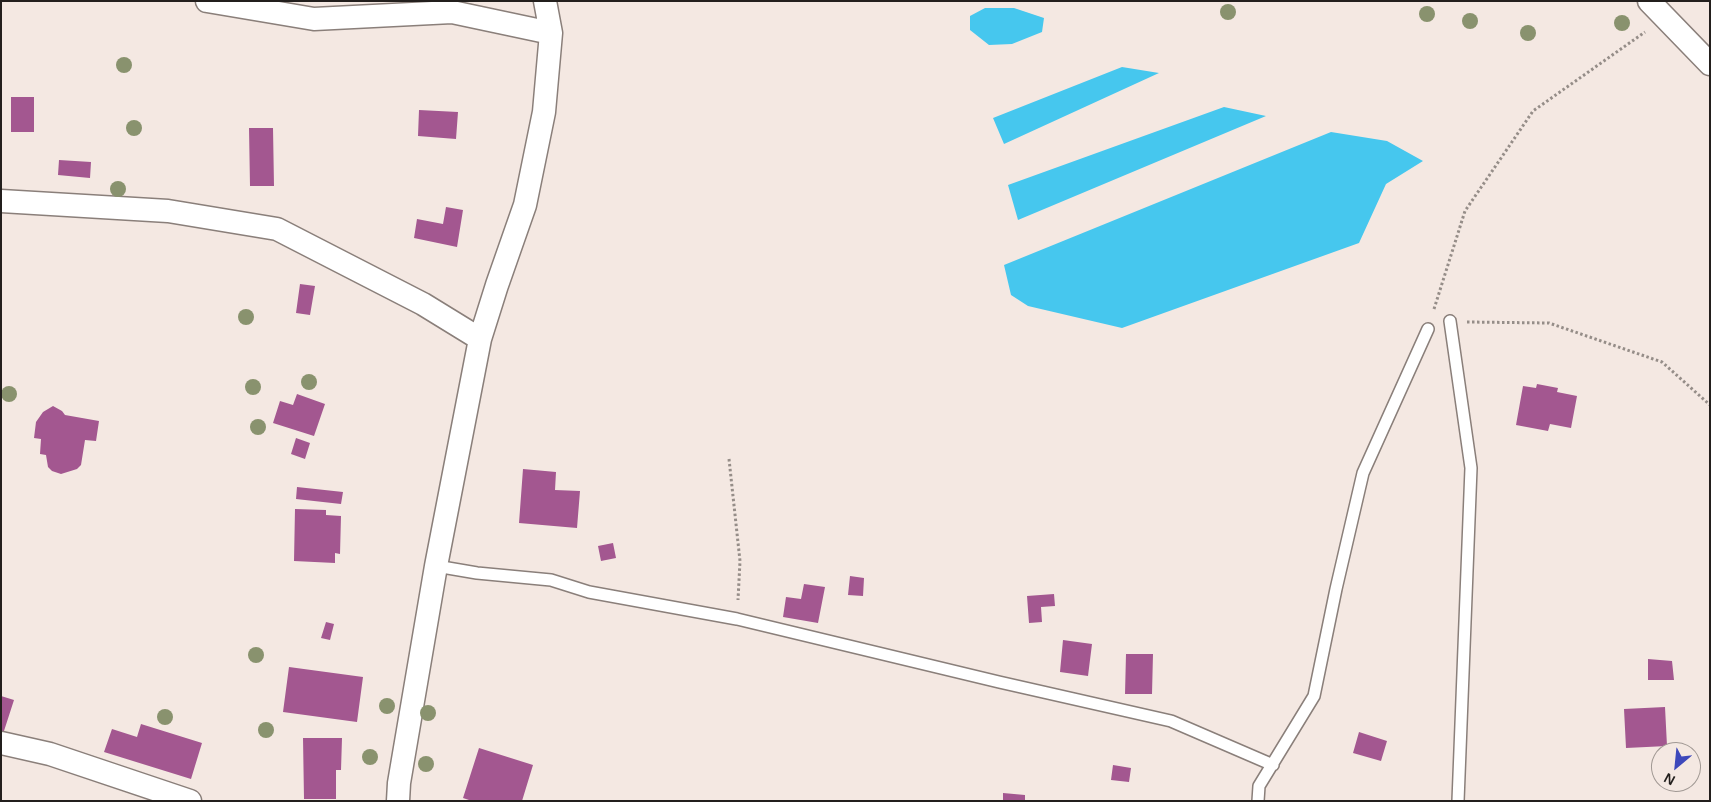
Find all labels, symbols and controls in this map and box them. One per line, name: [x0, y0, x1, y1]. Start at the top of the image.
north arrow: [1651, 742, 1701, 792]
text: N: [1661, 770, 1678, 789]

